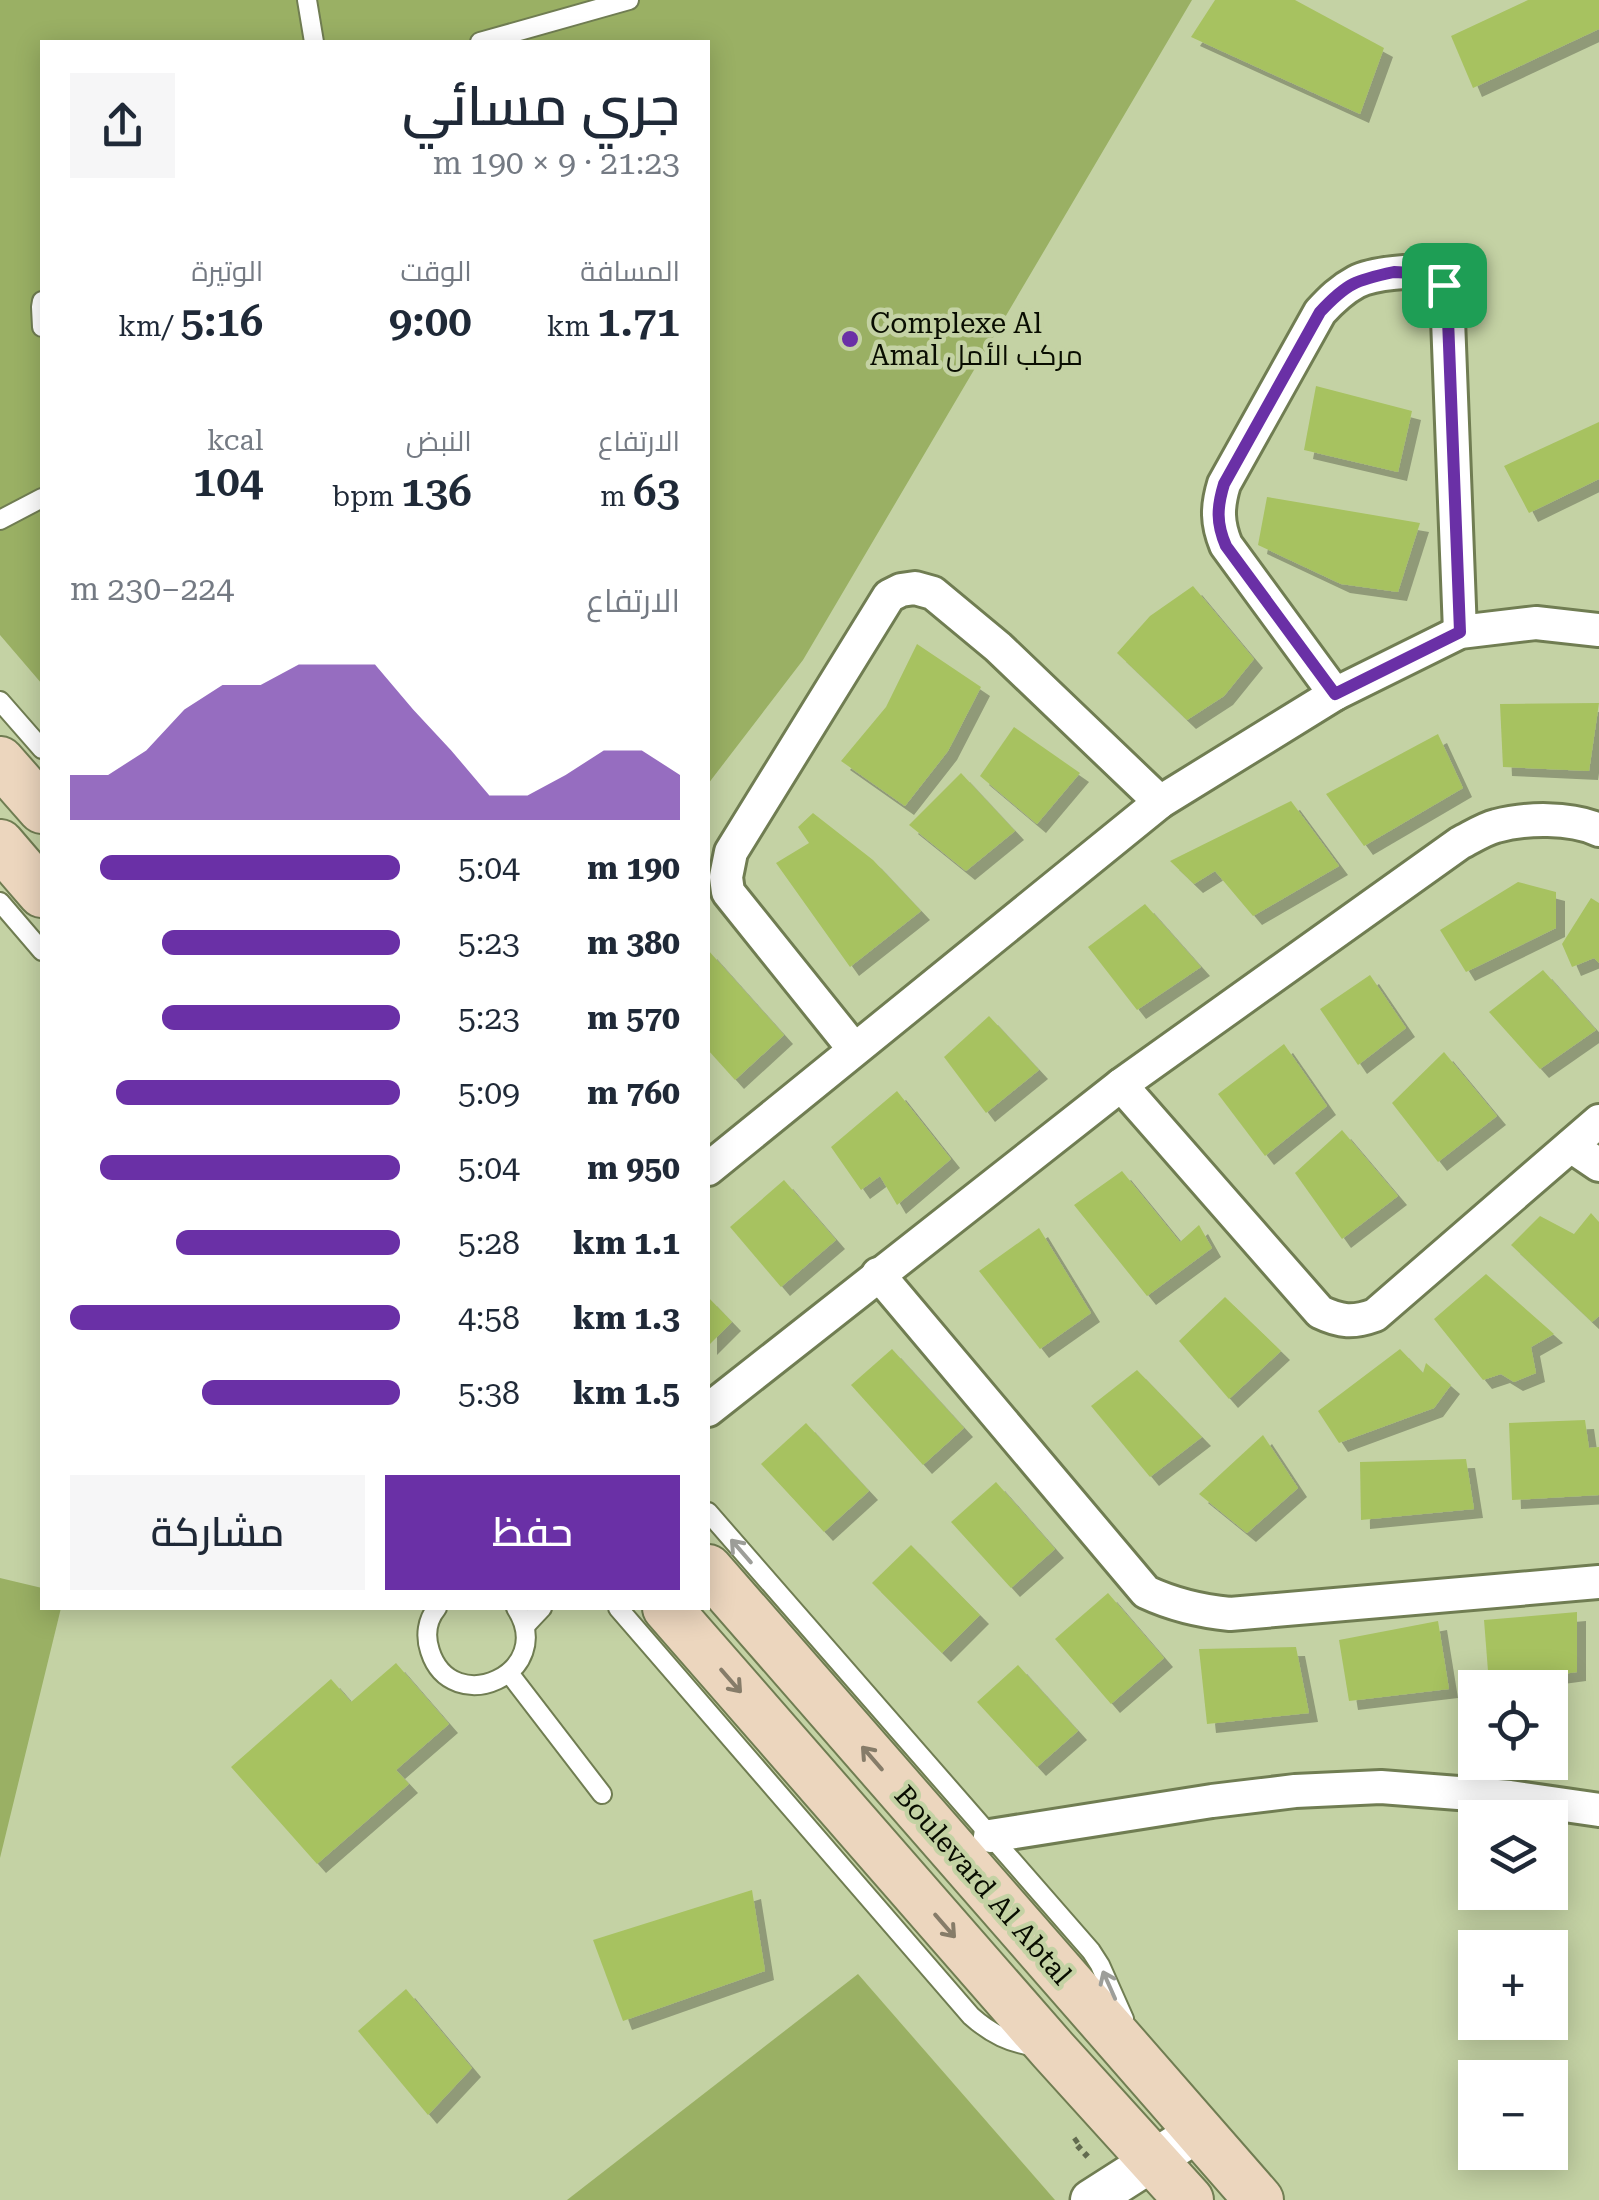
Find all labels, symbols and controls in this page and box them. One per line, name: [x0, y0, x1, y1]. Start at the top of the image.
button: share: [70, 73, 175, 178]
text: جري مسائي: [402, 74, 680, 138]
text: 21:23 · 9 × 190 m: [433, 144, 680, 182]
pin: [1402, 243, 1487, 328]
text: الوتيرة: [191, 255, 263, 288]
text: الوقت: [400, 255, 472, 288]
text: المسافة: [580, 255, 680, 288]
icon: arrive: [1417, 258, 1472, 313]
text: 5:16: [180, 297, 263, 346]
text: 9:00: [389, 297, 472, 346]
text: 1.71: [597, 297, 680, 346]
place label: Complexe Al Amal مركب الأمل: [870, 307, 1083, 372]
text: /km: [118, 310, 180, 343]
text: km: [547, 310, 597, 343]
marker: Complexe Al Amal مركب الأمل: [839, 328, 861, 350]
text: kcal: [207, 424, 263, 457]
text: النبض: [406, 425, 472, 458]
text: الارتفاع: [598, 425, 680, 458]
text: 104: [193, 457, 263, 506]
text: 136: [401, 467, 472, 516]
text: 63: [633, 467, 680, 516]
text: bpm: [332, 480, 401, 513]
text: m: [600, 480, 633, 513]
text: 224–230 m: [70, 570, 234, 608]
text: الارتفاع: [586, 582, 680, 620]
text: 5:04: [458, 849, 520, 887]
text: 190 m: [587, 849, 680, 887]
text: 5:23: [458, 924, 520, 962]
text: 380 m: [587, 924, 680, 962]
text: 5:23: [458, 999, 520, 1037]
text: 570 m: [587, 999, 680, 1037]
text: 5:09: [458, 1074, 520, 1112]
text: 760 m: [587, 1074, 680, 1112]
text: 5:04: [458, 1149, 520, 1187]
text: 950 m: [587, 1149, 680, 1187]
text: 5:28: [458, 1224, 520, 1262]
text: 1.1 km: [573, 1224, 680, 1262]
text: 4:58: [458, 1299, 520, 1337]
text: 1.3 km: [573, 1299, 680, 1337]
text: 5:38: [458, 1374, 520, 1412]
text: 1.5 km: [573, 1374, 680, 1412]
button: مشاركة: [70, 1475, 365, 1590]
button: حفظ: [385, 1475, 680, 1590]
one-way arrow: [731, 1538, 753, 1564]
one-way arrow: [719, 1668, 742, 1693]
map controls: [1458, 1670, 1568, 2170]
button: locate: [1458, 1670, 1568, 1780]
one-way arrow: [861, 1746, 884, 1771]
street label: Boulevard Al Abtal: [888, 1779, 1078, 1991]
button: layers: [1458, 1800, 1568, 1910]
one-way arrow: [933, 1913, 956, 1938]
button: +: [1458, 1930, 1568, 2040]
one-way arrow: [1099, 1970, 1117, 2001]
button: −: [1458, 2060, 1568, 2170]

